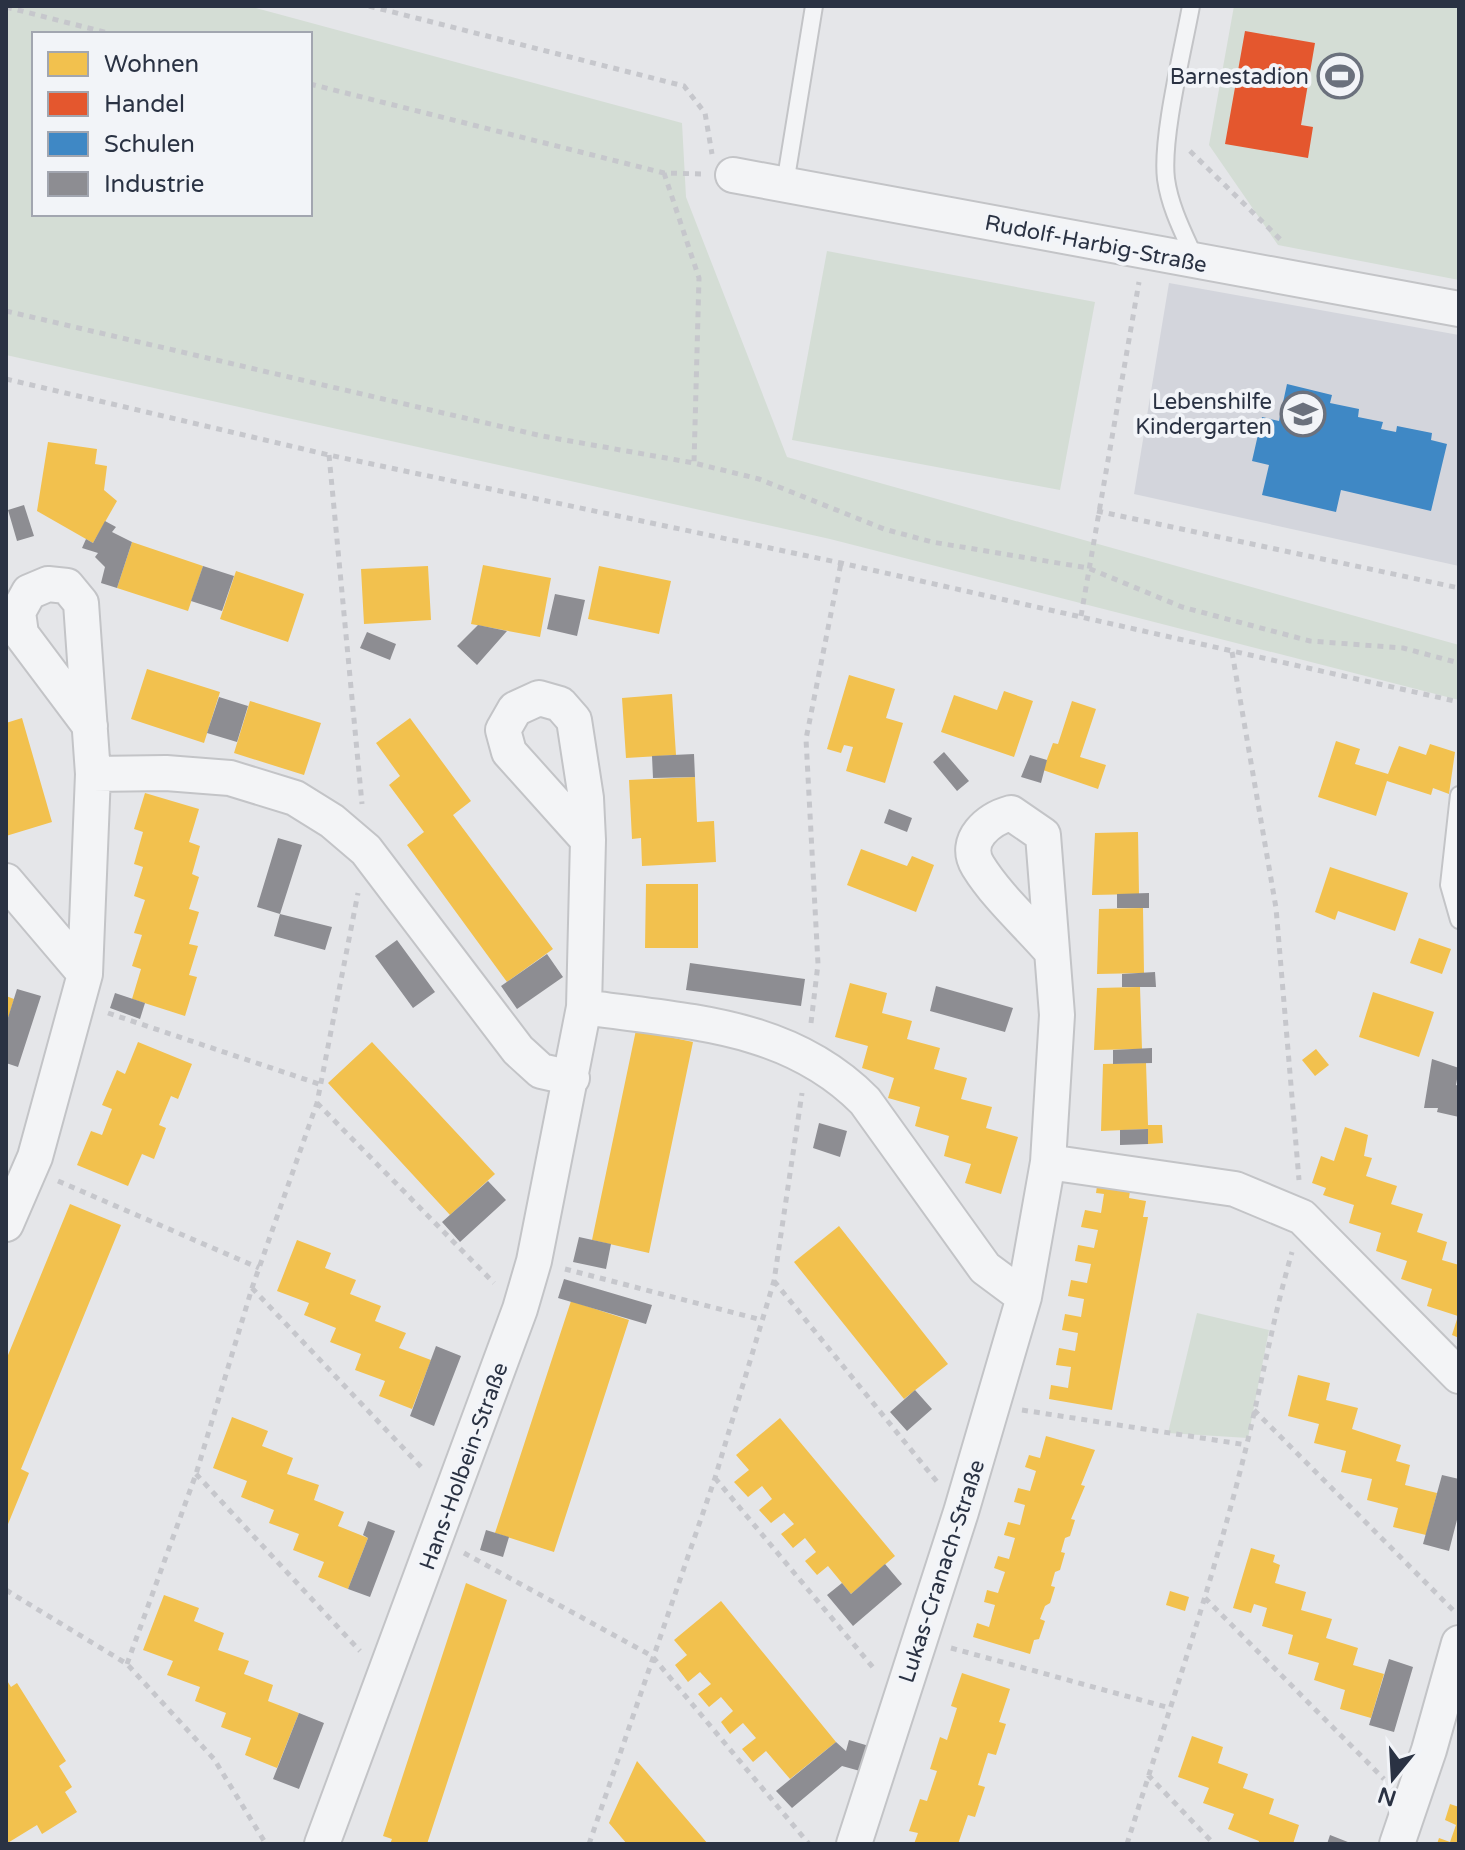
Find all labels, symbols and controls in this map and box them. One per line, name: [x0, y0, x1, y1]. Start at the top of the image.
legend: [32, 32, 312, 216]
text: Wohnen: [104, 50, 199, 79]
sports icon: Barnestadion: [1316, 52, 1364, 100]
place label: Barnestadion: [1170, 64, 1309, 90]
text: Handel: [104, 90, 185, 119]
text: Schulen: [104, 130, 195, 159]
text: Industrie: [104, 170, 204, 199]
street label: Rudolf-Harbig-Straße: [983, 210, 1209, 278]
place label: Lebenshilfe Kindergarten: [1135, 389, 1272, 440]
school or university icon: Lebenshilfe Kindergarten: [1279, 390, 1327, 438]
street label: Hans-Holbein-Straße: [414, 1359, 514, 1574]
street label: Lukas-Cranach-Straße: [894, 1456, 990, 1686]
north arrow: [1353, 1738, 1433, 1818]
text: N: [1375, 1781, 1400, 1811]

